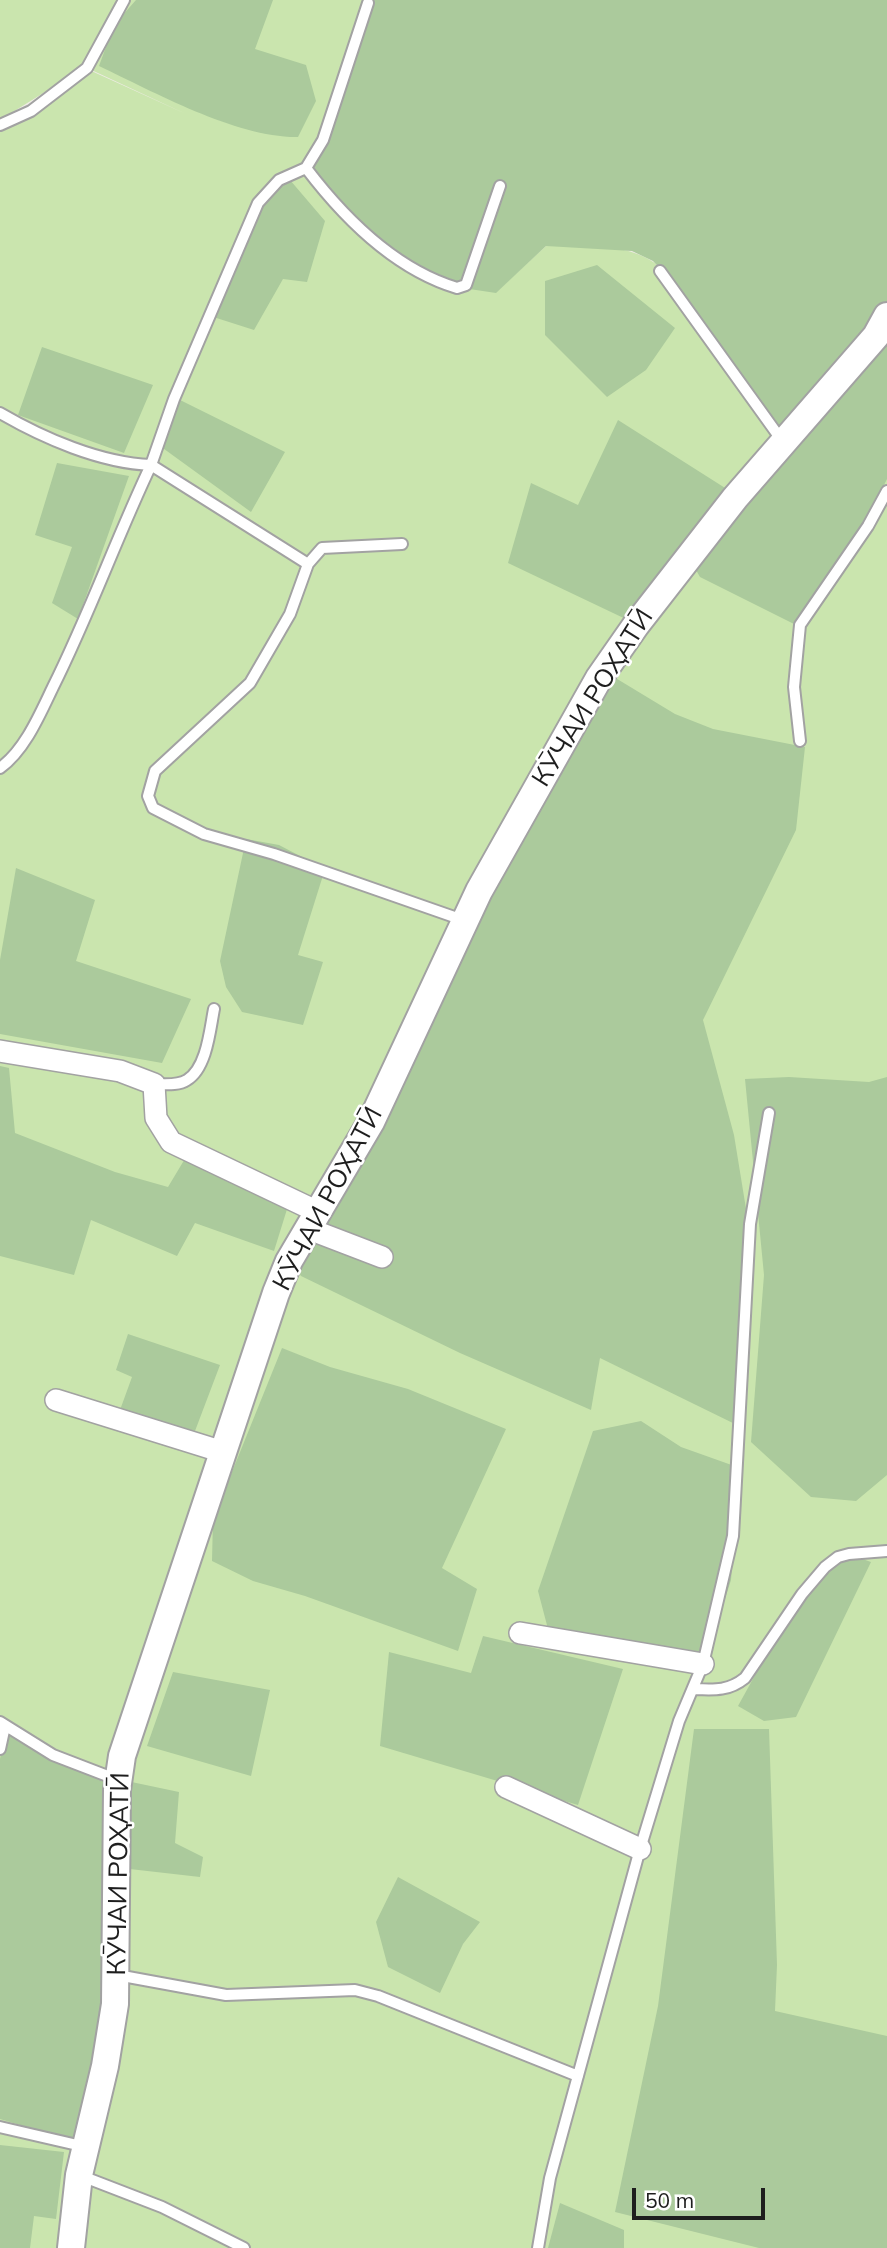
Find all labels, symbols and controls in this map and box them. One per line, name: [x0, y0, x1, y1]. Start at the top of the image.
street label: КӮЧАИ РОҲАТӢ: [526, 603, 660, 793]
street label: КӮЧАИ РОҲАТӢ: [266, 1102, 390, 1296]
street label: КӮЧАИ РОҲАТӢ: [102, 1772, 136, 1976]
scale bar: [635, 2174, 768, 2218]
text: 50 m: [645, 2187, 694, 2213]

